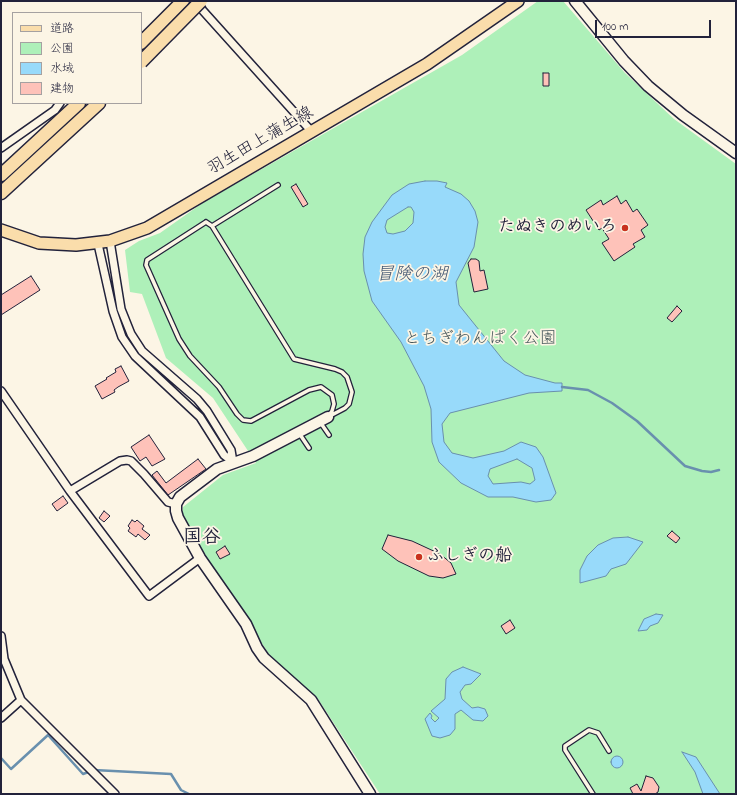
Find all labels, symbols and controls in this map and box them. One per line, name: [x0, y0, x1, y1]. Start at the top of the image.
legend: [12, 12, 142, 104]
scale bar: [597, 12, 713, 38]
text: 100 m: [602, 18, 629, 36]
text: 道路: [50, 20, 74, 38]
text: 公園: [50, 40, 74, 58]
text: 水域: [50, 60, 74, 78]
text: 建物: [50, 80, 74, 98]
street label: 羽生田上蒲生線: [204, 103, 318, 181]
place label: たぬきのめいろ: [498, 218, 617, 238]
marker: たぬきのめいろ: [620, 223, 630, 233]
water label: 冒険の湖: [376, 265, 448, 287]
park label: とちぎわんぱく公園: [404, 330, 556, 350]
district label: 国谷: [183, 528, 221, 550]
place label: ふしぎの船: [427, 547, 512, 567]
marker: ふしぎの船: [414, 552, 424, 562]

